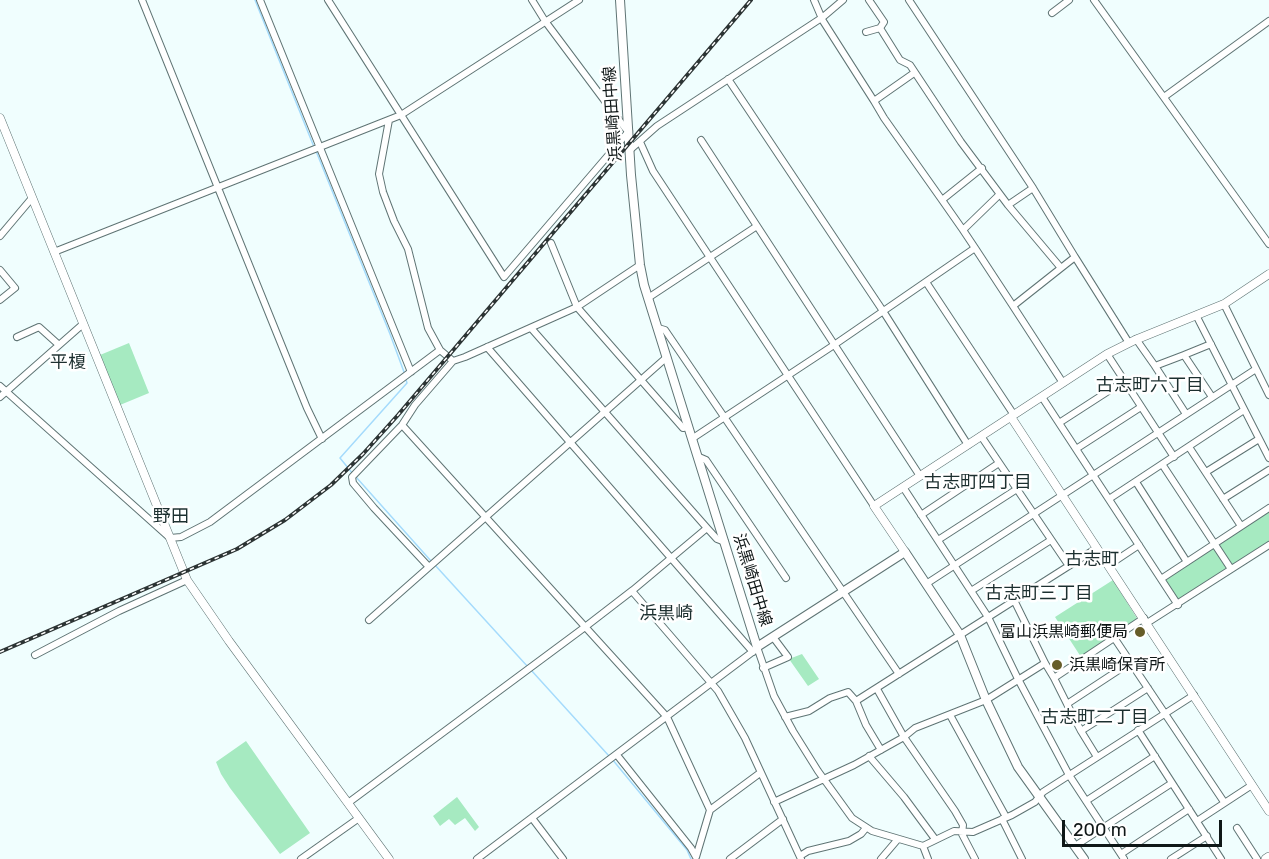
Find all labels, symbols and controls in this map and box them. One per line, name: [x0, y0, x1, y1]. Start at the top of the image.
street label: 浜黒崎田中線: [600, 65, 626, 163]
district label: 平榎: [50, 352, 86, 374]
district label: 古志町六丁目: [1096, 375, 1204, 397]
district label: 古志町四丁目: [924, 472, 1032, 494]
district label: 野田: [153, 506, 189, 528]
street label: 浜黒崎田中線: [729, 531, 775, 629]
district label: 古志町: [1065, 549, 1119, 571]
district label: 古志町三丁目: [985, 583, 1093, 605]
district label: 浜黒崎: [639, 603, 693, 625]
place label: 富山浜黒崎郵便局: [1000, 622, 1128, 642]
marker: 富山浜黒崎郵便局: [1133, 625, 1147, 639]
place label: 浜黒崎保育所: [1069, 655, 1165, 675]
marker: 浜黒崎保育所: [1050, 658, 1064, 672]
district label: 古志町二丁目: [1041, 707, 1149, 729]
scale bar: [1065, 808, 1226, 846]
text: 200 m: [1073, 819, 1127, 841]

